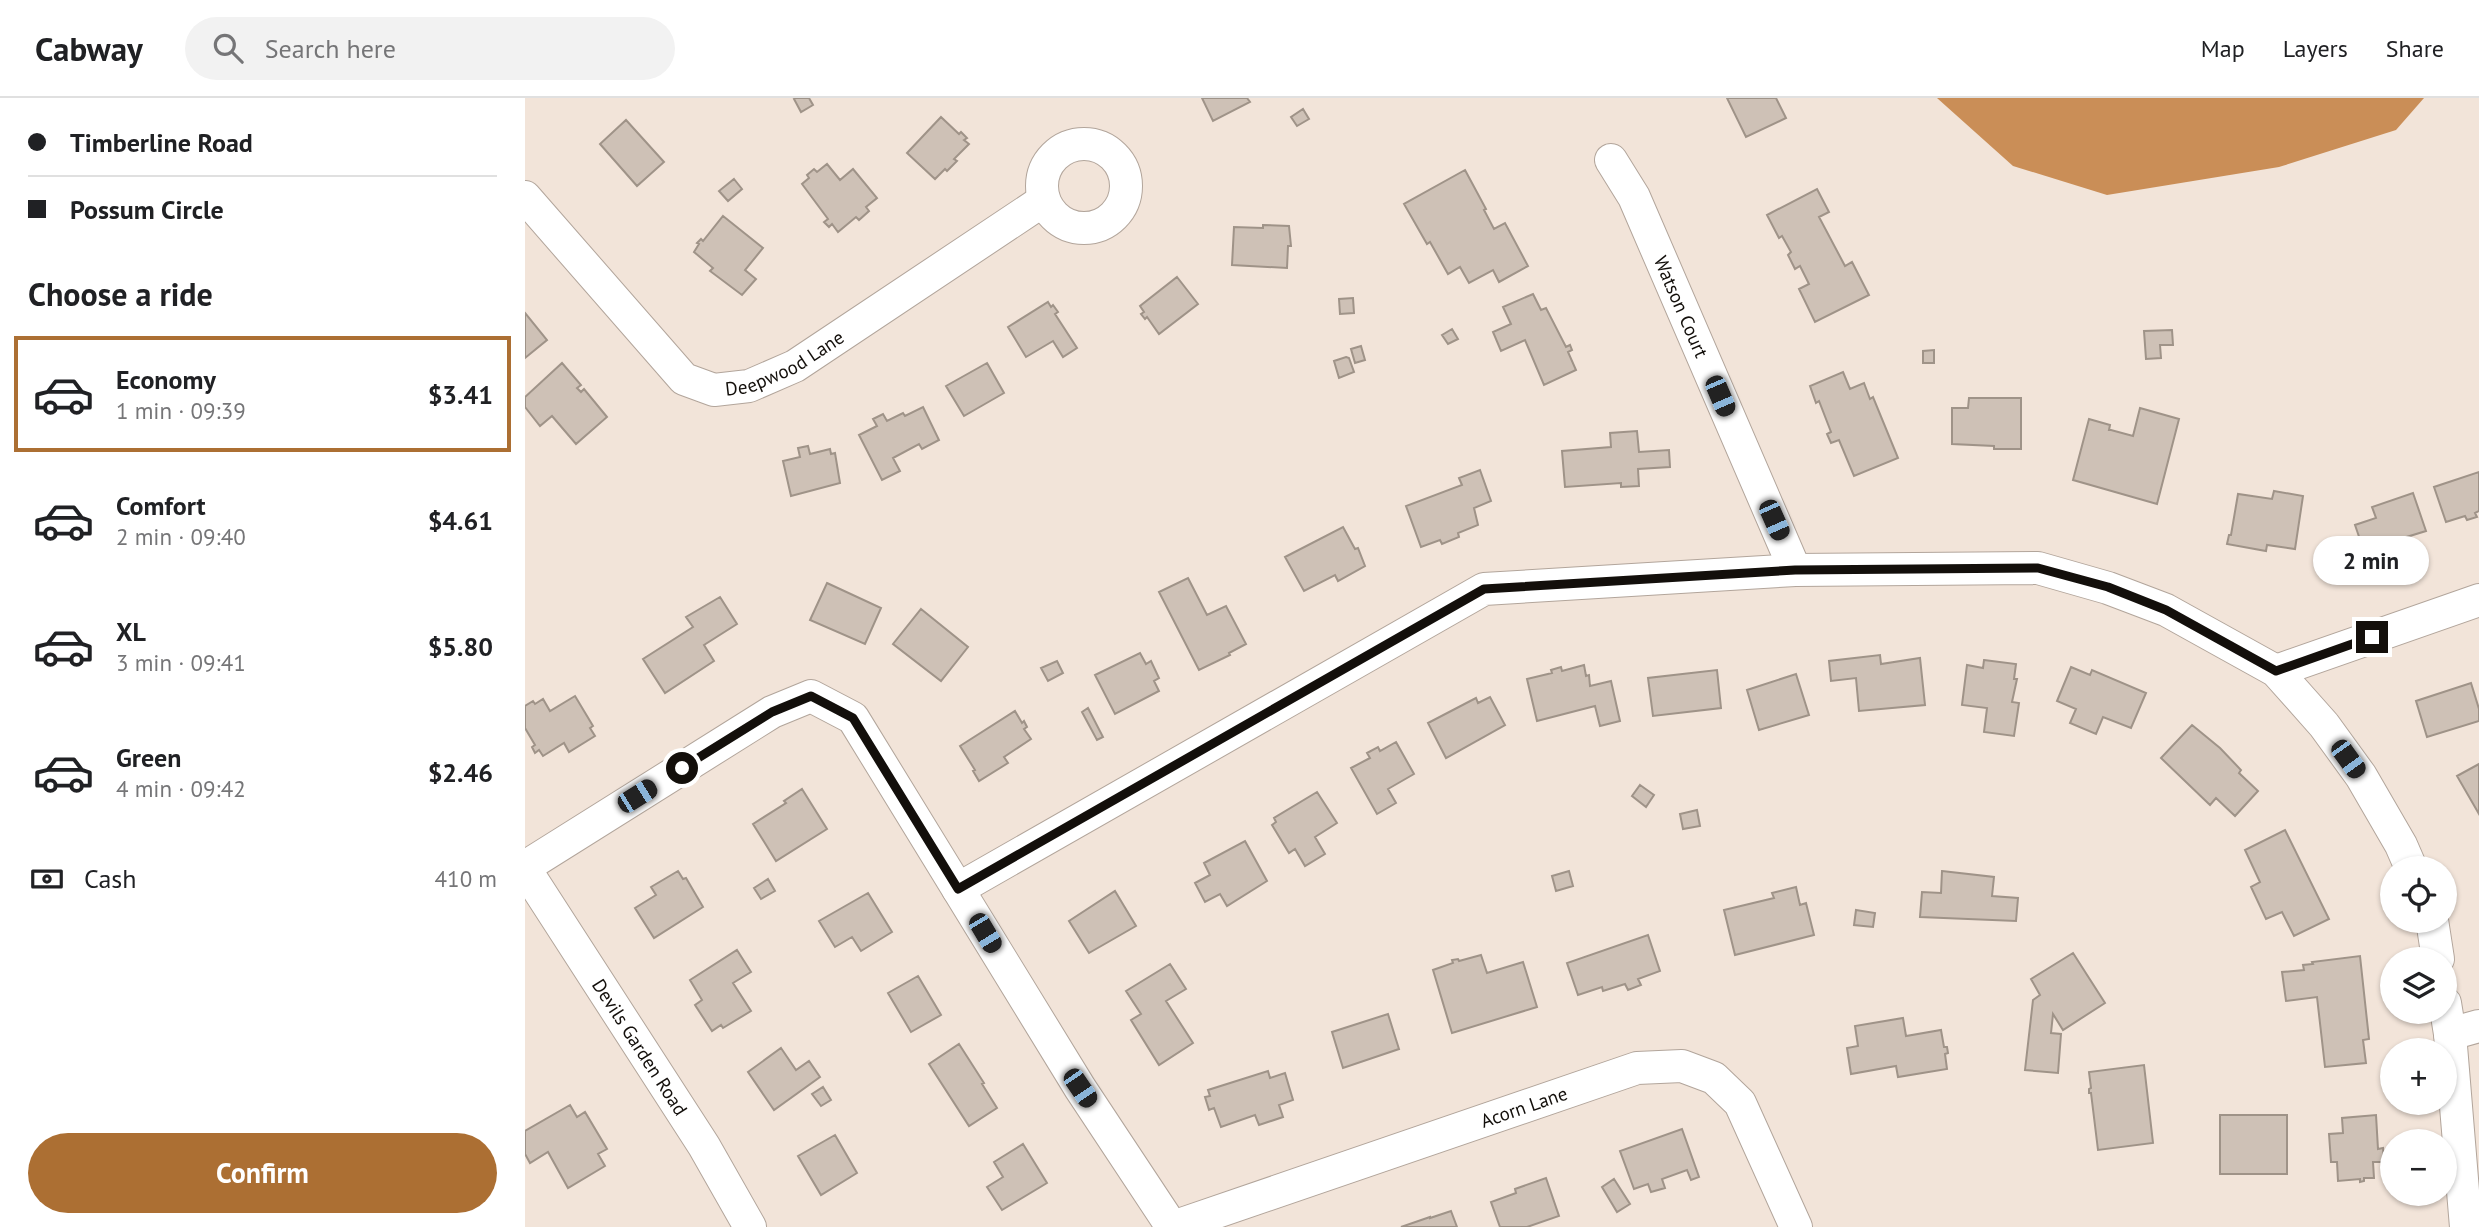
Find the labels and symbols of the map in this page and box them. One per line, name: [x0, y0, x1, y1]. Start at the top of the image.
street label: Watson Court: [1649, 252, 1714, 362]
street label: Deepwood Lane: [724, 325, 848, 401]
car: [1703, 373, 1738, 419]
car: [1756, 497, 1793, 543]
callout: 2 min: [2314, 536, 2430, 584]
route end: [2356, 621, 2388, 653]
car: [2328, 736, 2369, 782]
route start: [666, 752, 698, 784]
car: [614, 776, 661, 816]
car: [966, 910, 1005, 956]
street label: Devils Garden Road: [587, 974, 693, 1120]
car: [1060, 1065, 1101, 1111]
street label: Acorn Lane: [1477, 1081, 1570, 1133]

